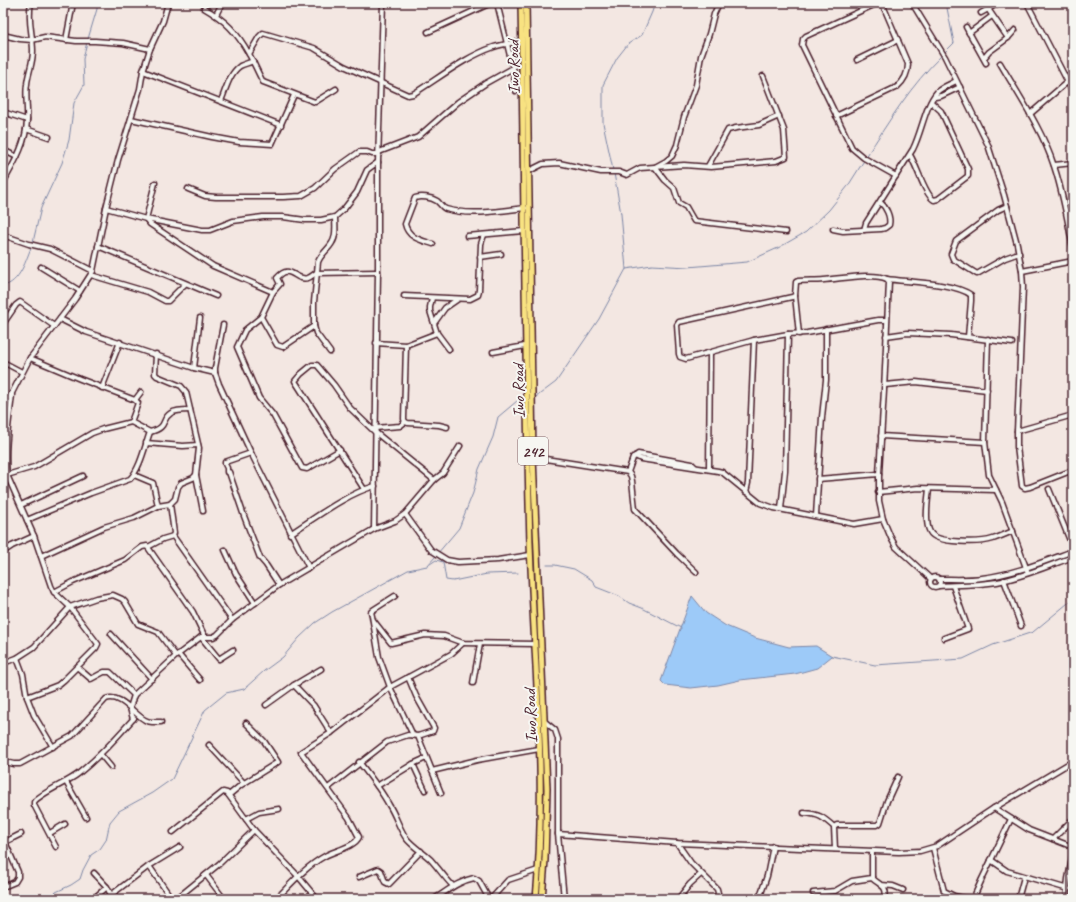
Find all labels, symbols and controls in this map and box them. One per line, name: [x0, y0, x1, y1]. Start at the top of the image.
street label: Iwo Road: [502, 37, 524, 94]
street label: Iwo Road: [507, 361, 529, 418]
road number: 242: [518, 437, 548, 465]
street label: Iwo Road: [519, 685, 542, 743]

